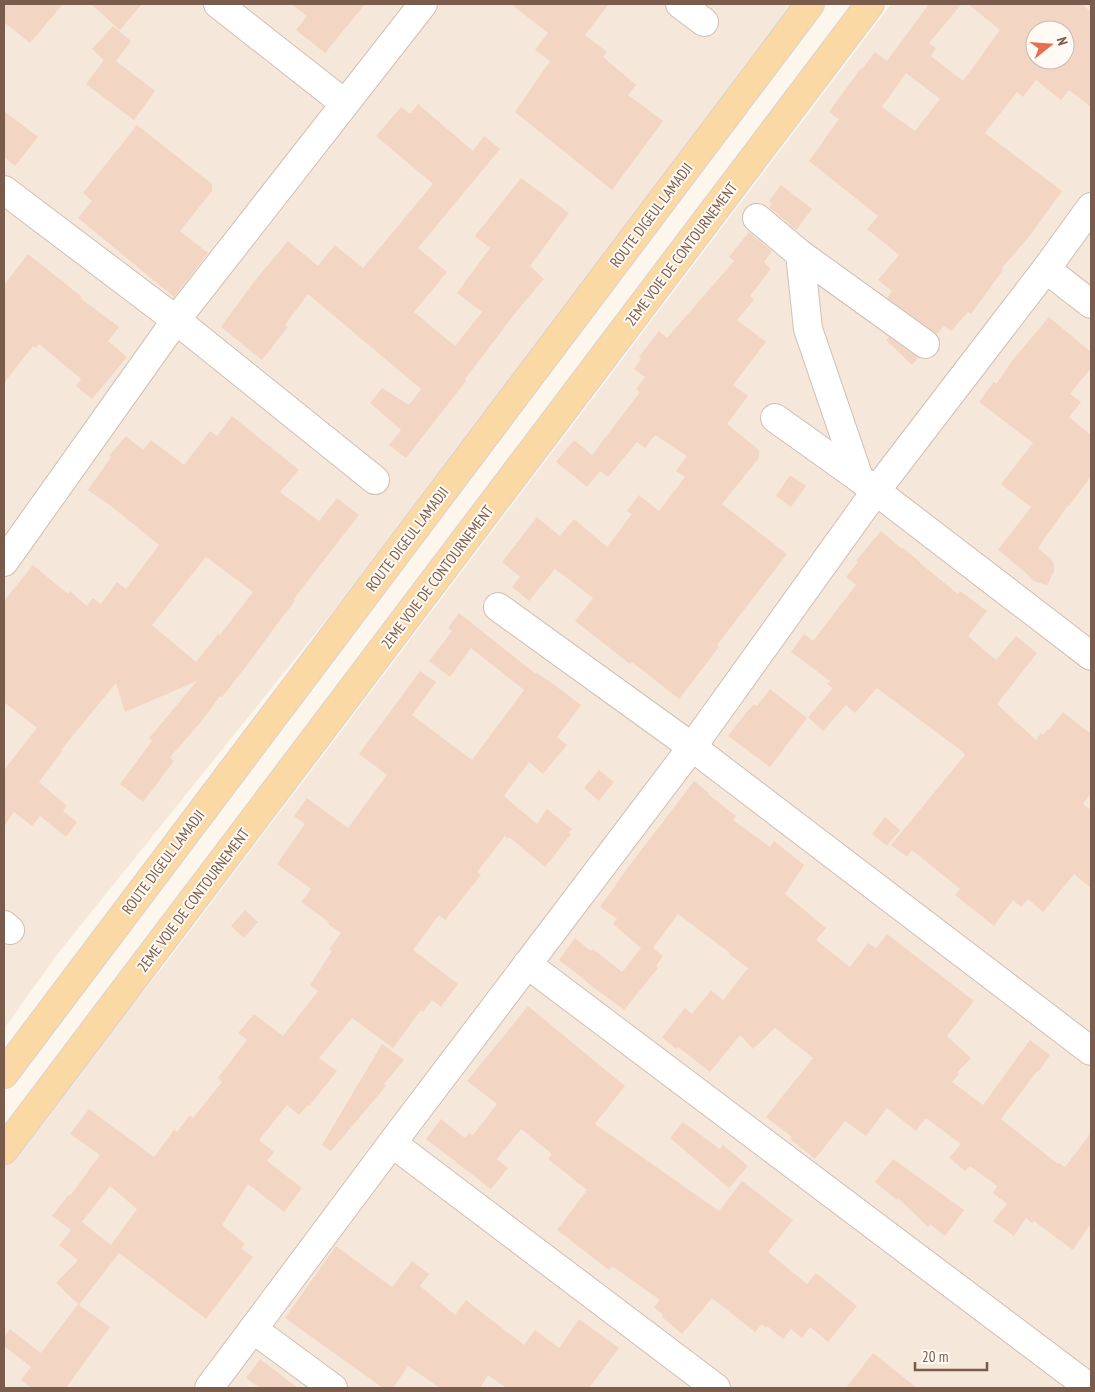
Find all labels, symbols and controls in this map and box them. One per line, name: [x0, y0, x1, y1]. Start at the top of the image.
north arrow: [1025, 20, 1075, 70]
text: N: [1053, 35, 1072, 47]
street label: ROUTE DIGEUL LAMADJI: [605, 159, 697, 271]
street label: 2EME VOIE DE CONTOURNEMENT: [621, 178, 741, 330]
street label: ROUTE DIGEUL LAMADJI: [361, 483, 453, 595]
street label: 2EME VOIE DE CONTOURNEMENT: [377, 501, 497, 653]
street label: ROUTE DIGEUL LAMADJI: [117, 806, 209, 918]
street label: 2EME VOIE DE CONTOURNEMENT: [133, 824, 253, 976]
scale bar: [915, 1340, 988, 1372]
text: 20 m: [922, 1347, 948, 1366]

